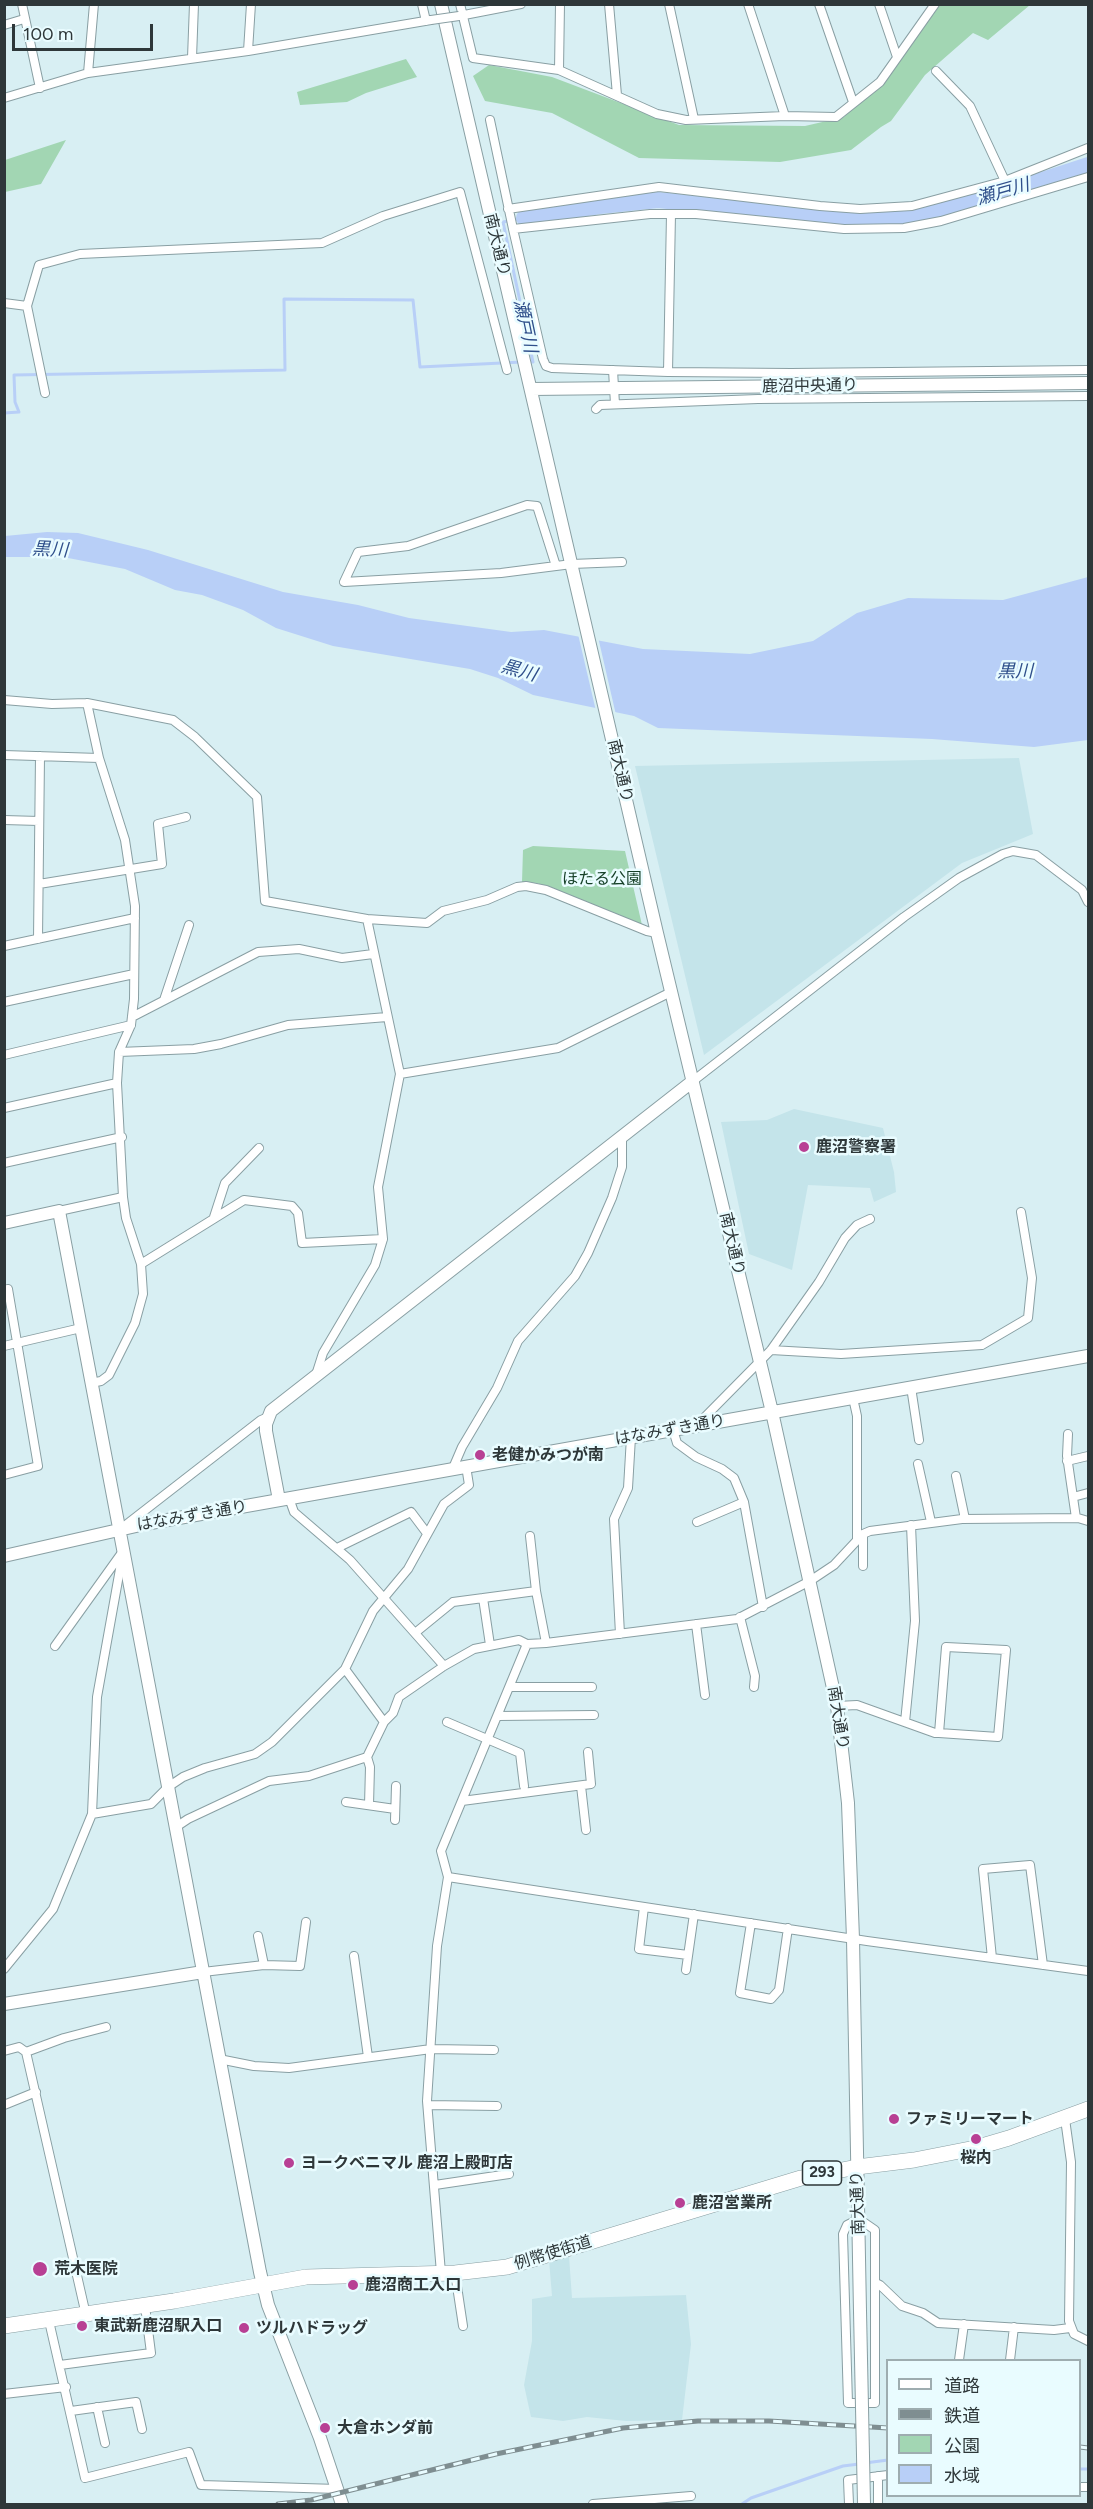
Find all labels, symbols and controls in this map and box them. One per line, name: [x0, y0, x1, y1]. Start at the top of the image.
scale bar: [15, 12, 156, 50]
text: 100 m: [23, 23, 73, 45]
water label: 瀬戸川: [974, 174, 1032, 210]
street label: 南大通り: [480, 212, 514, 278]
water label: 瀬戸川: [509, 297, 541, 355]
street label: 鹿沼中央通り: [762, 376, 858, 396]
water label: 黒川: [31, 538, 69, 562]
water label: 黒川: [499, 656, 539, 686]
water label: 黒川: [997, 661, 1033, 683]
street label: 南大通り: [603, 738, 637, 804]
park label: ほたる公園: [562, 869, 642, 889]
place label: 鹿沼警察署: [816, 1137, 896, 1157]
marker: 鹿沼警察署: [797, 1140, 811, 1154]
street label: 南大通り: [715, 1211, 749, 1277]
street label: はなみずき通り: [613, 1411, 727, 1449]
place label: 老健かみつが南: [492, 1445, 604, 1465]
marker: 老健かみつが南: [473, 1448, 487, 1462]
street label: はなみずき通り: [135, 1497, 249, 1535]
street label: 南大通り: [824, 1685, 852, 1751]
place label: ファミリーマート: [906, 2109, 1034, 2129]
marker: ファミリーマート: [887, 2112, 901, 2126]
marker: 桜内: [969, 2132, 983, 2146]
place label: 桜内: [960, 2148, 992, 2168]
place label: ヨークベニマル 鹿沼上殿町店: [301, 2153, 513, 2173]
marker: ヨークベニマル 鹿沼上殿町店: [282, 2156, 296, 2170]
road number: 293: [802, 2161, 842, 2185]
street label: 南大通り: [847, 2171, 869, 2235]
place label: 鹿沼営業所: [692, 2193, 772, 2213]
marker: 鹿沼営業所: [673, 2196, 687, 2210]
street label: 例幣使街道: [512, 2232, 594, 2274]
place label: 荒木医院: [54, 2259, 118, 2279]
marker: 荒木医院: [31, 2260, 49, 2278]
place label: 鹿沼商工入口: [365, 2275, 461, 2295]
marker: 鹿沼商工入口: [346, 2278, 360, 2292]
place label: 東武新鹿沼駅入口: [94, 2316, 222, 2336]
place label: ツルハドラッグ: [256, 2318, 368, 2338]
marker: 東武新鹿沼駅入口: [75, 2319, 89, 2333]
marker: ツルハドラッグ: [237, 2321, 251, 2335]
legend: [886, 2359, 1081, 2497]
text: 道路: [944, 2375, 980, 2397]
text: 鉄道: [944, 2405, 980, 2427]
place label: 大倉ホンダ前: [337, 2418, 433, 2438]
marker: 大倉ホンダ前: [318, 2421, 332, 2435]
text: 公園: [944, 2435, 980, 2457]
text: 水域: [944, 2465, 980, 2487]

